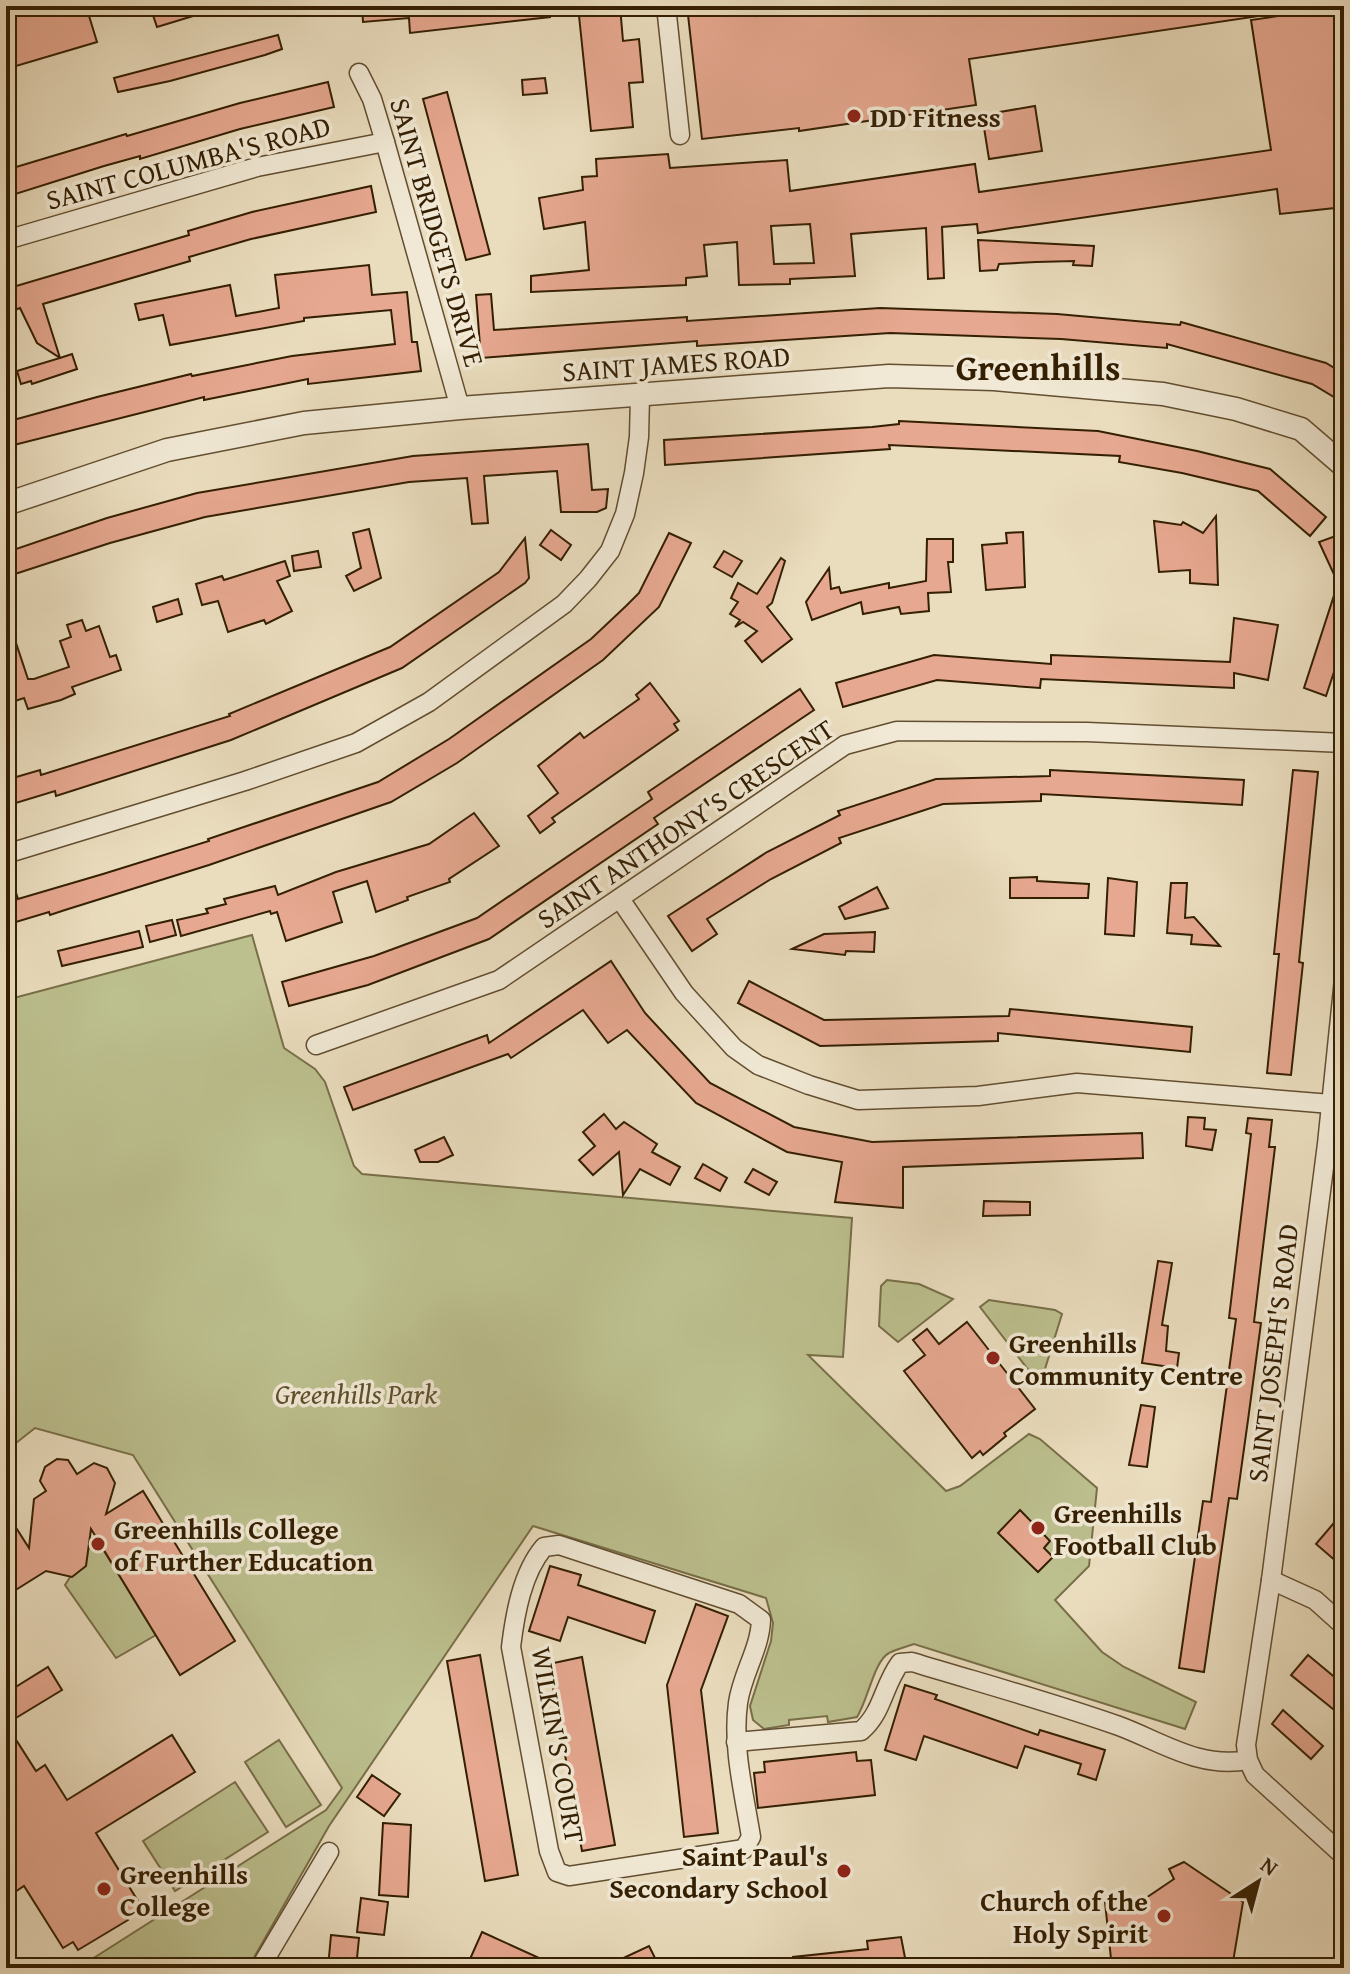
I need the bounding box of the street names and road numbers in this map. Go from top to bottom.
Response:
street label: SAINT BRIDGETS DRIVE [380,93,496,371]
street label: SAINT COLUMBA'S ROAD [41,104,335,220]
street label: SAINT JAMES ROAD [561,335,791,391]
street label: SAINT ANTHONY'S CRESCENT [528,708,842,938]
street label: SAINT JOSEPH'S ROAD [1236,1221,1308,1485]
street label: WILKIN'S COURT [522,1644,596,1847]

